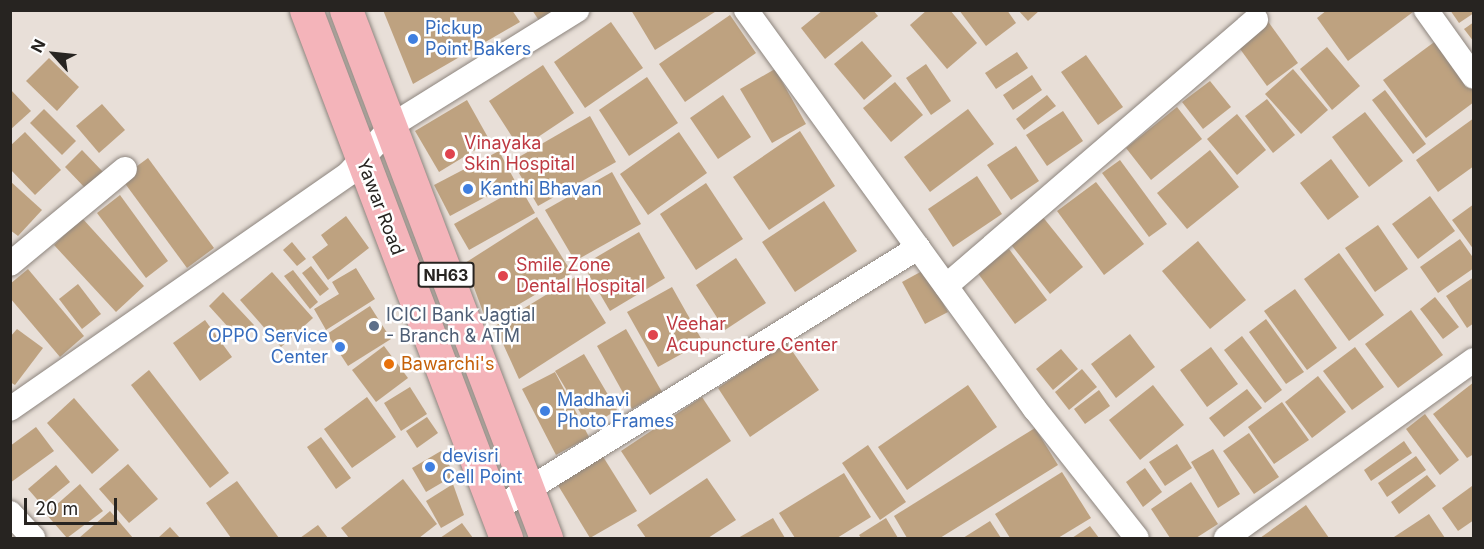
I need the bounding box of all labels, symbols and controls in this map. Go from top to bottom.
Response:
place label: Pickup Point Bakers [425,18,531,60]
north arrow [24,24,84,84]
marker: Pickup Point Bakers [406,32,420,46]
text: N [26,36,50,56]
place label: Vinayaka Skin Hospital [464,133,575,176]
marker: Vinayaka Skin Hospital [441,145,459,163]
street label: Yawar Road [352,156,408,258]
place label: Kanthi Bhavan [480,178,602,200]
marker: Kanthi Bhavan [461,182,475,196]
place label: Smile Zone Dental Hospital [516,255,645,298]
road number: NH63 [418,262,474,288]
marker: Smile Zone Dental Hospital [494,267,512,285]
place label: ICICI Bank Jagtial - Branch & ATM [386,305,535,348]
place label: Veehar Acupuncture Center [666,314,838,356]
marker: ICICI Bank Jagtial - Branch & ATM [367,319,381,333]
place label: OPPO Service Center [208,326,328,368]
marker: Veehar Acupuncture Center [644,326,662,344]
marker: OPPO Service Center [333,340,347,354]
place label: Bawarchi's [401,353,494,375]
marker: Bawarchi's [382,357,396,371]
place label: Madhavi Photo Frames [557,390,674,432]
marker: Madhavi Photo Frames [538,404,552,418]
place label: devisri Cell Point [442,446,522,488]
marker: devisri Cell Point [423,460,437,474]
scale bar [27,486,120,524]
text: 20 m [35,498,78,519]

